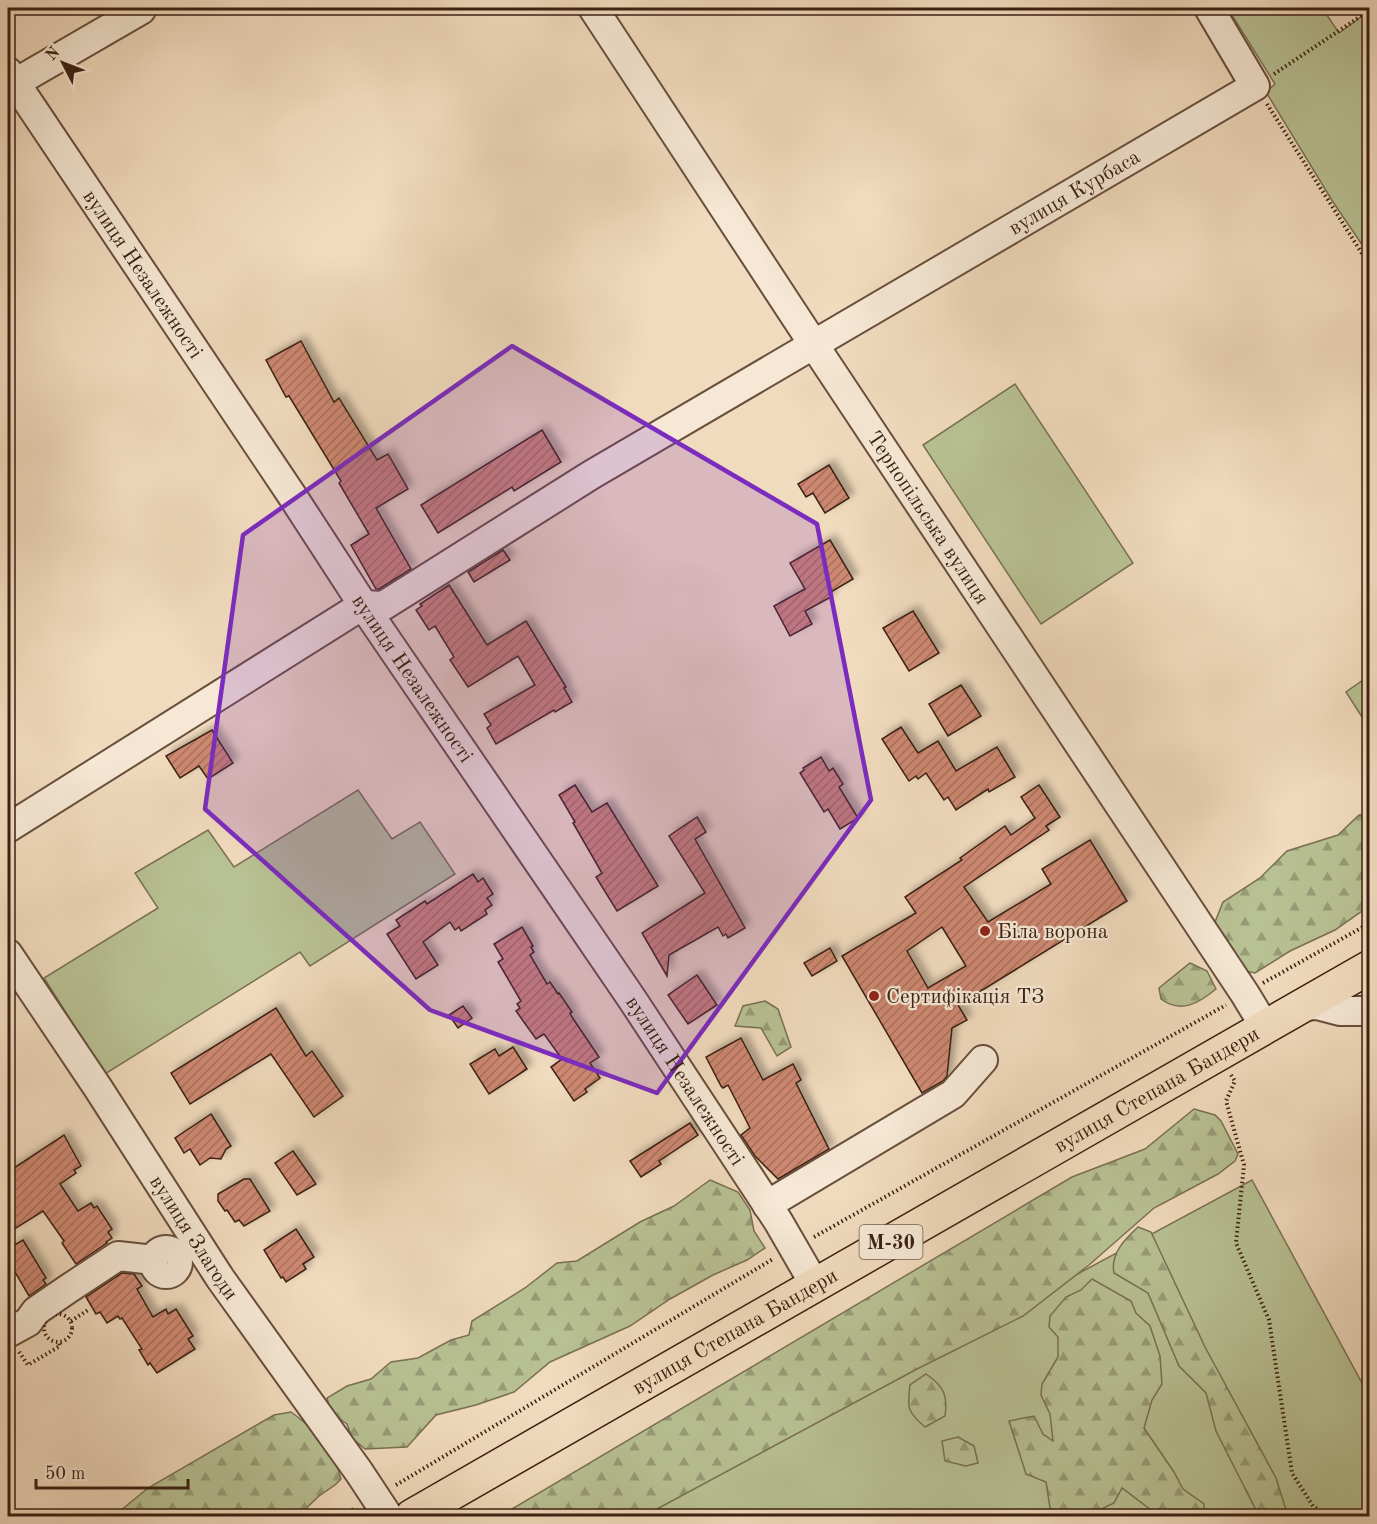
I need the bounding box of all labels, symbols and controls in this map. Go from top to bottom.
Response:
north arrow [33,33,93,93]
text: N [43,44,64,64]
street label: вулиця Курбаса [1006,147,1144,240]
street label: вулиця Незалежності [78,187,206,363]
street label: Тернопільська вулиця [862,428,992,609]
street label: вулиця Незалежності [347,591,476,767]
place label: Біла ворона [997,922,1108,943]
marker: Біла ворона [978,924,992,938]
place label: Сертифікація ТЗ [886,987,1044,1008]
marker: Сертифікація ТЗ [867,989,881,1003]
street label: вулиця Незалежності [621,993,748,1170]
street label: вулиця Степана Бандери [1051,1024,1263,1158]
street label: вулиця Злагоди [145,1172,241,1304]
road number: М-30 [860,1225,922,1259]
street label: вулиця Степана Бандери [629,1265,842,1399]
scale bar [36,1452,188,1490]
text: 50 m [45,1465,85,1483]

